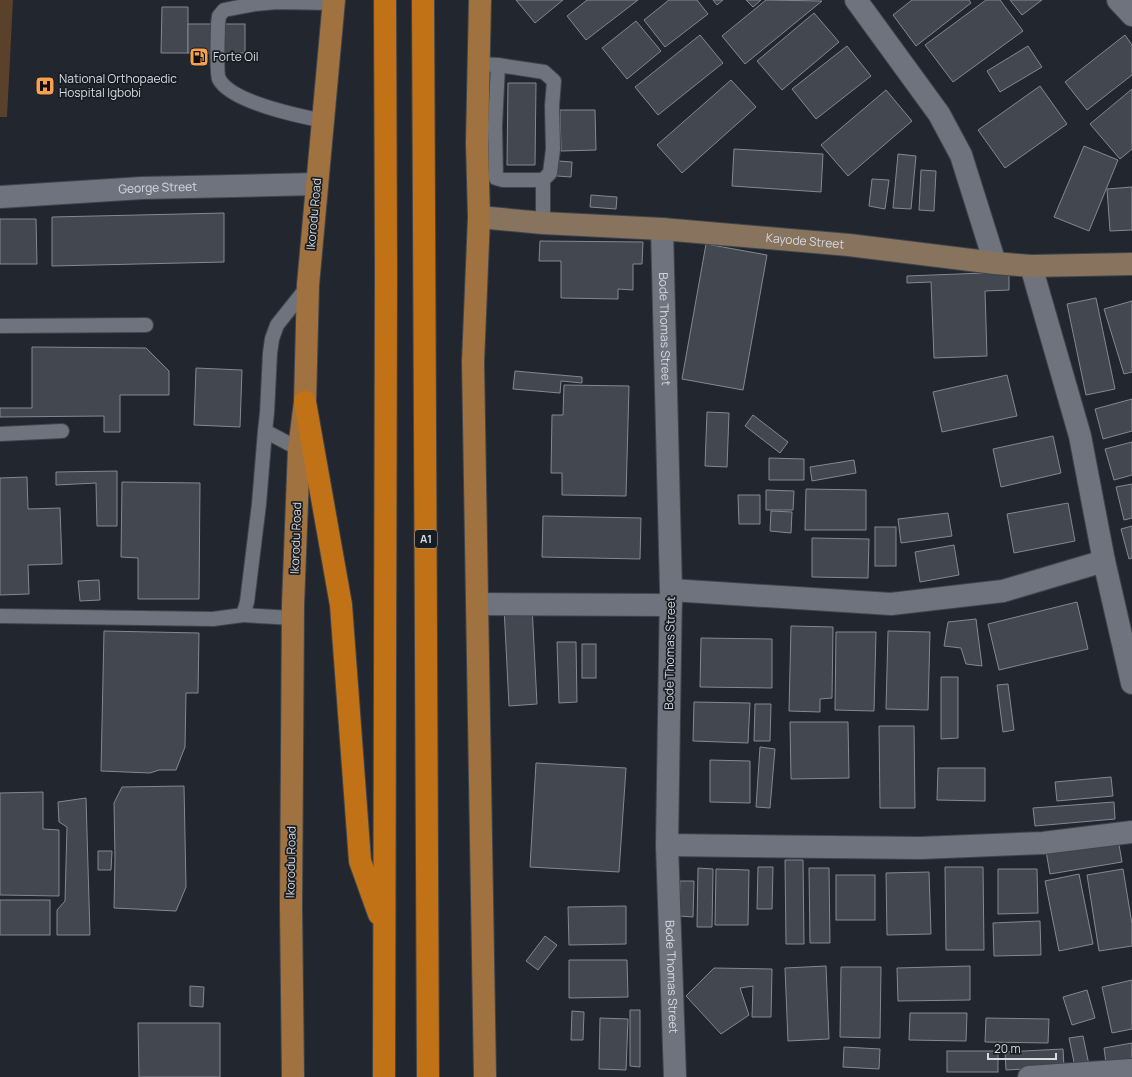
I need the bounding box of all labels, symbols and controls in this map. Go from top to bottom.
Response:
fuel station icon: Forte Oil [188,46,210,68]
place label: Forte Oil [213,48,259,65]
place label: National Orthopaedic Hospital Igbobi [59,70,177,101]
hospital icon: National Orthopaedic Hospital Igbobi [34,75,56,97]
street label: Ikorodu Road [302,177,325,251]
street label: George Street [118,178,197,197]
street label: Kayode Street [765,229,845,253]
street label: Bode Thomas Street [655,272,675,386]
street label: Ikorodu Road [286,502,305,574]
road number: A1 [415,530,437,548]
street label: Bode Thomas Street [660,596,679,710]
street label: Ikorodu Road [281,826,300,898]
street label: Bode Thomas Street [662,920,682,1034]
scale bar [988,1035,1056,1061]
text: 20 m [994,1040,1021,1057]

